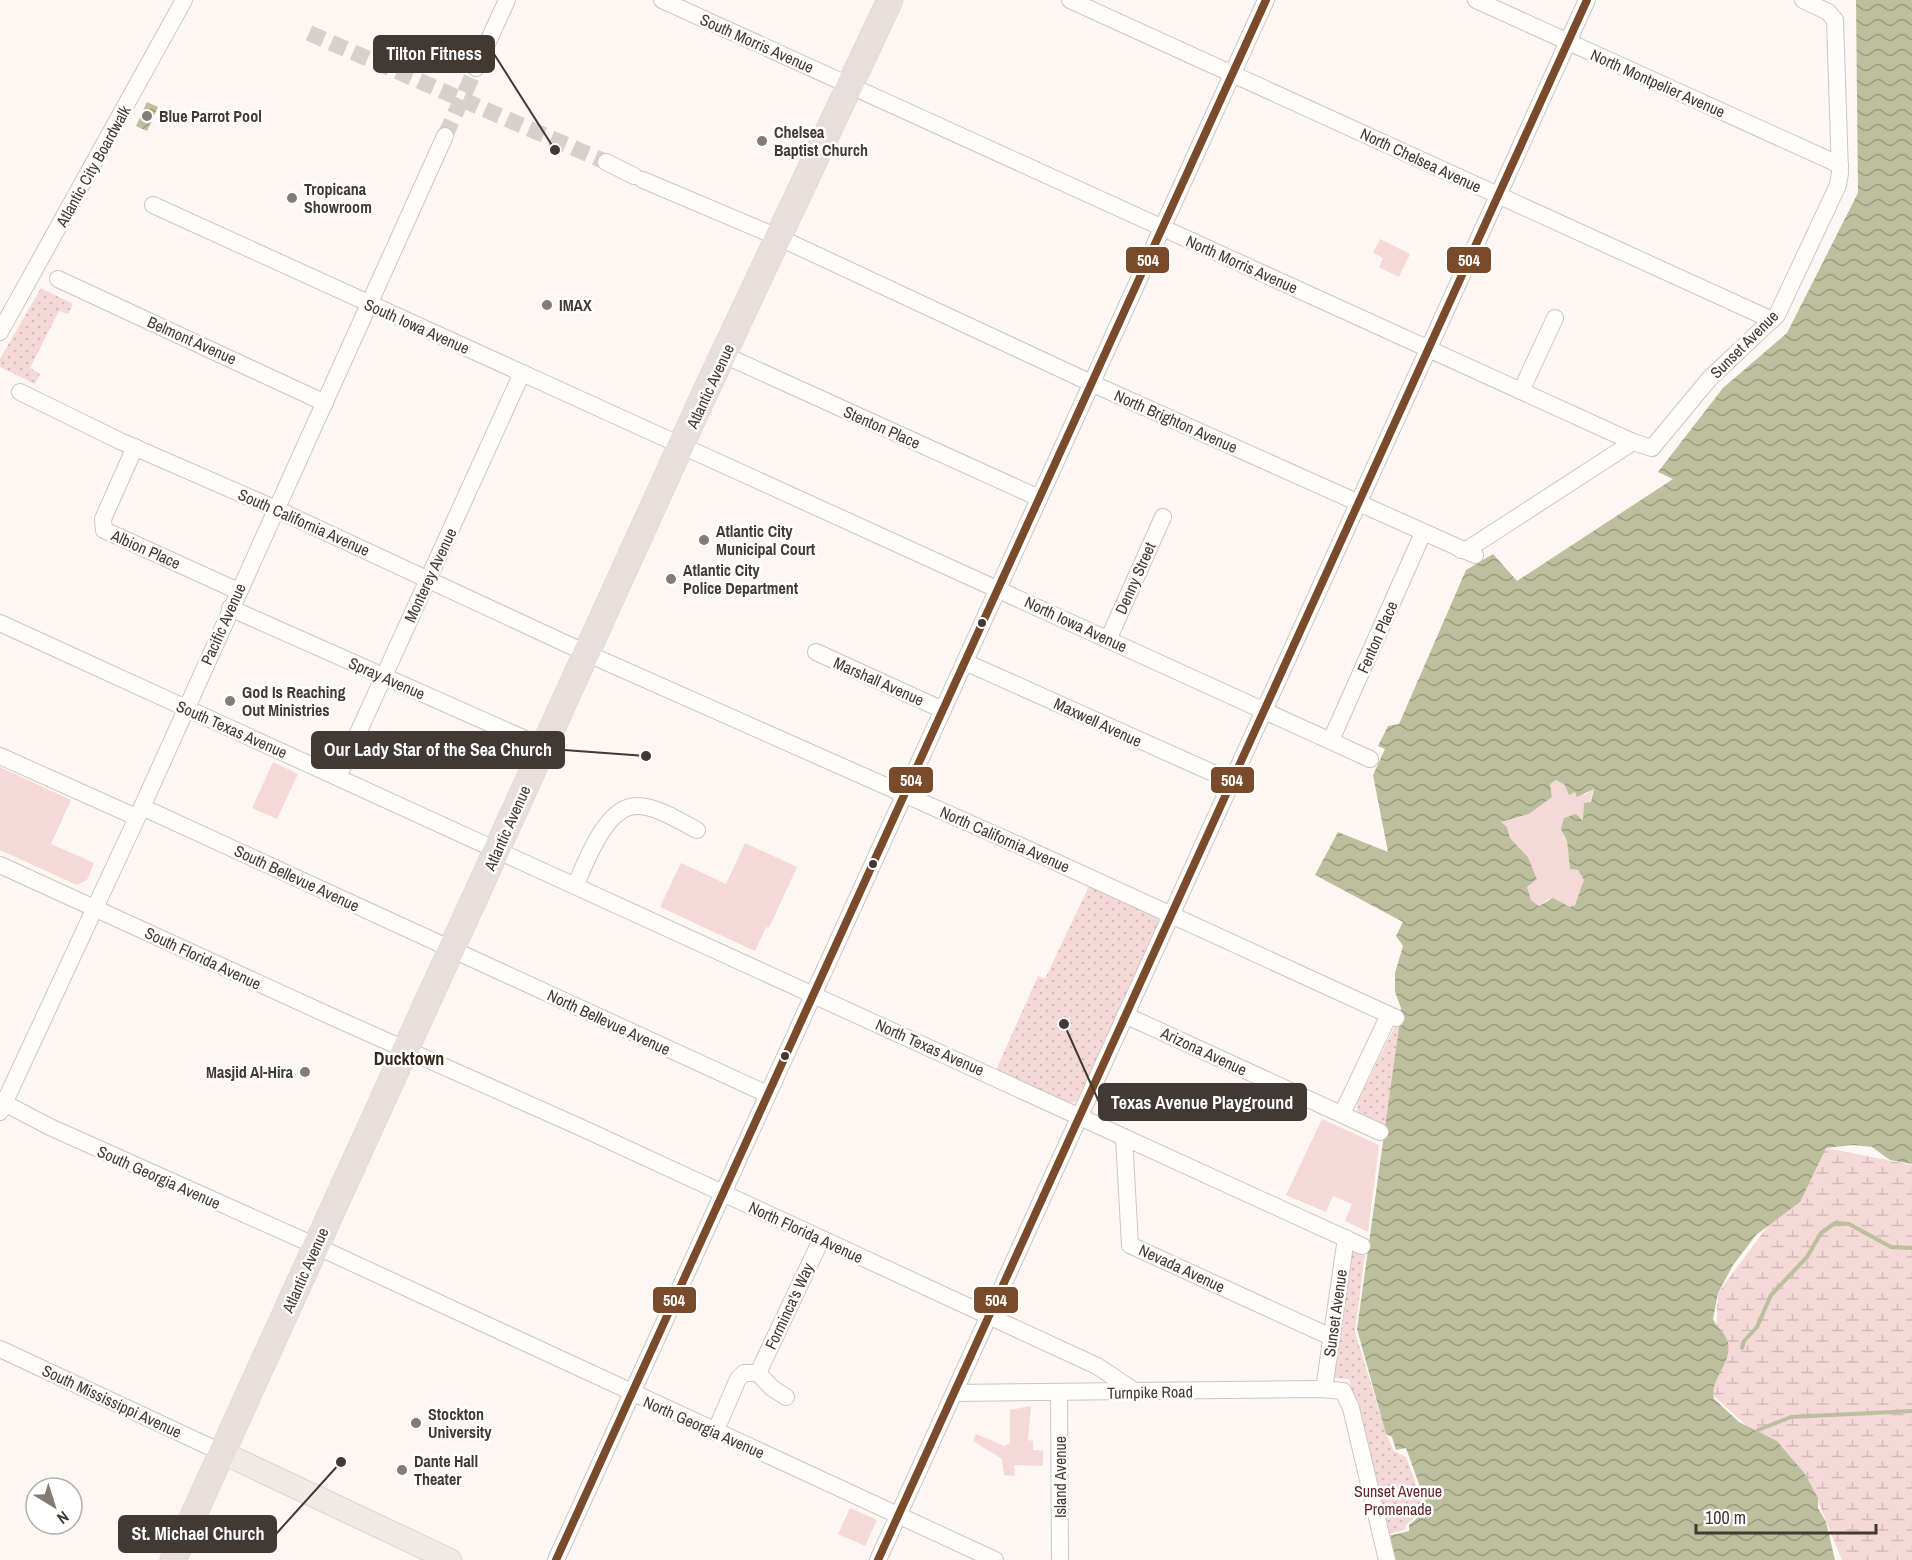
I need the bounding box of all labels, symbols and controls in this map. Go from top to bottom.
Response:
street label: South Morris Avenue [697,8,817,78]
callout: Tilton Fitness [374,36,494,72]
text: Tilton Fitness [386,41,482,66]
street label: North Montpelier Avenue [1587,43,1729,123]
street label: Atlantic City Boardwalk [50,101,136,232]
place label: Blue Parrot Pool [159,105,262,127]
marker: Blue Parrot Pool [140,109,154,123]
place label: Chelsea Baptist Church [774,121,868,161]
street label: North Chelsea Avenue [1357,122,1485,198]
marker: Chelsea Baptist Church [755,134,769,148]
place label: Tropicana Showroom [304,178,372,218]
marker: Tropicana Showroom [285,191,299,205]
street label: North Morris Avenue [1183,230,1301,298]
line badge: 504 [1125,246,1170,274]
line badge: 504 [1446,246,1492,274]
text: 504 [1137,249,1160,271]
text: 504 [1458,249,1481,271]
street label: South Iowa Avenue [361,293,473,359]
place label: IMAX [559,294,592,316]
marker: IMAX [540,298,554,312]
street label: Sunset Avenue [1705,305,1783,383]
street label: Belmont Avenue [144,311,240,369]
street label: Atlantic Avenue [680,340,739,433]
street label: North Brighton Avenue [1111,384,1241,458]
street label: Stenton Place [840,400,924,454]
street label: South California Avenue [235,483,373,561]
place label: Atlantic City Municipal Court [716,520,816,560]
street label: Albion Place [107,524,184,574]
street label: Monterey Avenue [399,524,461,626]
marker: Atlantic City Municipal Court [697,533,711,547]
street label: Denny Street [1109,538,1161,617]
place label: Atlantic City Police Department [683,559,799,599]
marker: Atlantic City Police Department [664,572,678,586]
street label: Pacific Avenue [195,580,251,668]
street label: North Iowa Avenue [1021,591,1131,657]
street label: Fenton Place [1351,597,1403,677]
unlabelled marker [976,617,988,629]
street label: Spray Avenue [345,651,429,705]
street label: Marshall Avenue [830,651,928,711]
place label: God Is Reaching Out Ministries [242,681,346,721]
street label: Maxwell Avenue [1050,692,1146,752]
marker: God Is Reaching Out Ministries [223,694,237,708]
street label: South Texas Avenue [173,695,291,763]
callout: Our Lady Star of the Sea Church [312,732,564,768]
text: Our Lady Star of the Sea Church [324,737,552,762]
line badge: 504 [888,766,934,794]
line badge: 504 [1210,766,1255,794]
text: 504 [900,769,923,791]
text: 504 [1221,769,1244,791]
street label: Atlantic Avenue [478,782,536,875]
street label: North California Avenue [937,801,1073,877]
street label: South Bellevue Avenue [231,839,363,917]
unlabelled marker [867,858,879,870]
street label: South Florida Avenue [141,921,265,995]
street label: North Bellevue Avenue [544,984,674,1060]
street label: North Texas Avenue [872,1013,988,1081]
street label: Arizona Avenue [1157,1021,1251,1080]
district label: Ducktown [374,1046,444,1071]
unlabelled marker [779,1050,791,1062]
place label: Masjid Al-Hira [206,1061,294,1083]
marker: Masjid Al-Hira [298,1065,312,1079]
callout: Texas Avenue Playground [1099,1084,1306,1120]
text: Texas Avenue Playground [1111,1090,1293,1115]
street label: South Georgia Avenue [94,1140,224,1214]
street label: North Florida Avenue [745,1196,867,1268]
street label: Atlantic Avenue [276,1224,334,1317]
street label: Nevada Avenue [1135,1239,1229,1297]
street label: Forminca's Way [759,1259,819,1353]
street label: Sunset Avenue [1318,1268,1352,1358]
line badge: 504 [652,1286,697,1314]
line badge: 504 [973,1286,1019,1314]
text: 504 [663,1289,686,1311]
text: 504 [985,1289,1008,1311]
street label: South Mississippi Avenue [39,1359,185,1443]
street label: Turnpike Road [1107,1380,1193,1404]
street label: North Georgia Avenue [640,1390,768,1464]
place label: Stockton University [428,1403,492,1443]
marker: Stockton University [409,1416,423,1430]
street label: Island Avenue [1049,1436,1071,1518]
place label: Dante Hall Theater [414,1450,478,1490]
marker: Dante Hall Theater [395,1463,409,1477]
north arrow [24,1476,84,1536]
park label: Sunset Avenue Promenade [1354,1480,1442,1520]
scale bar [1696,1497,1876,1535]
text: 100 m [1705,1505,1746,1530]
text: N [53,1506,74,1529]
callout: St. Michael Church [119,1516,276,1552]
text: St. Michael Church [132,1521,264,1546]

